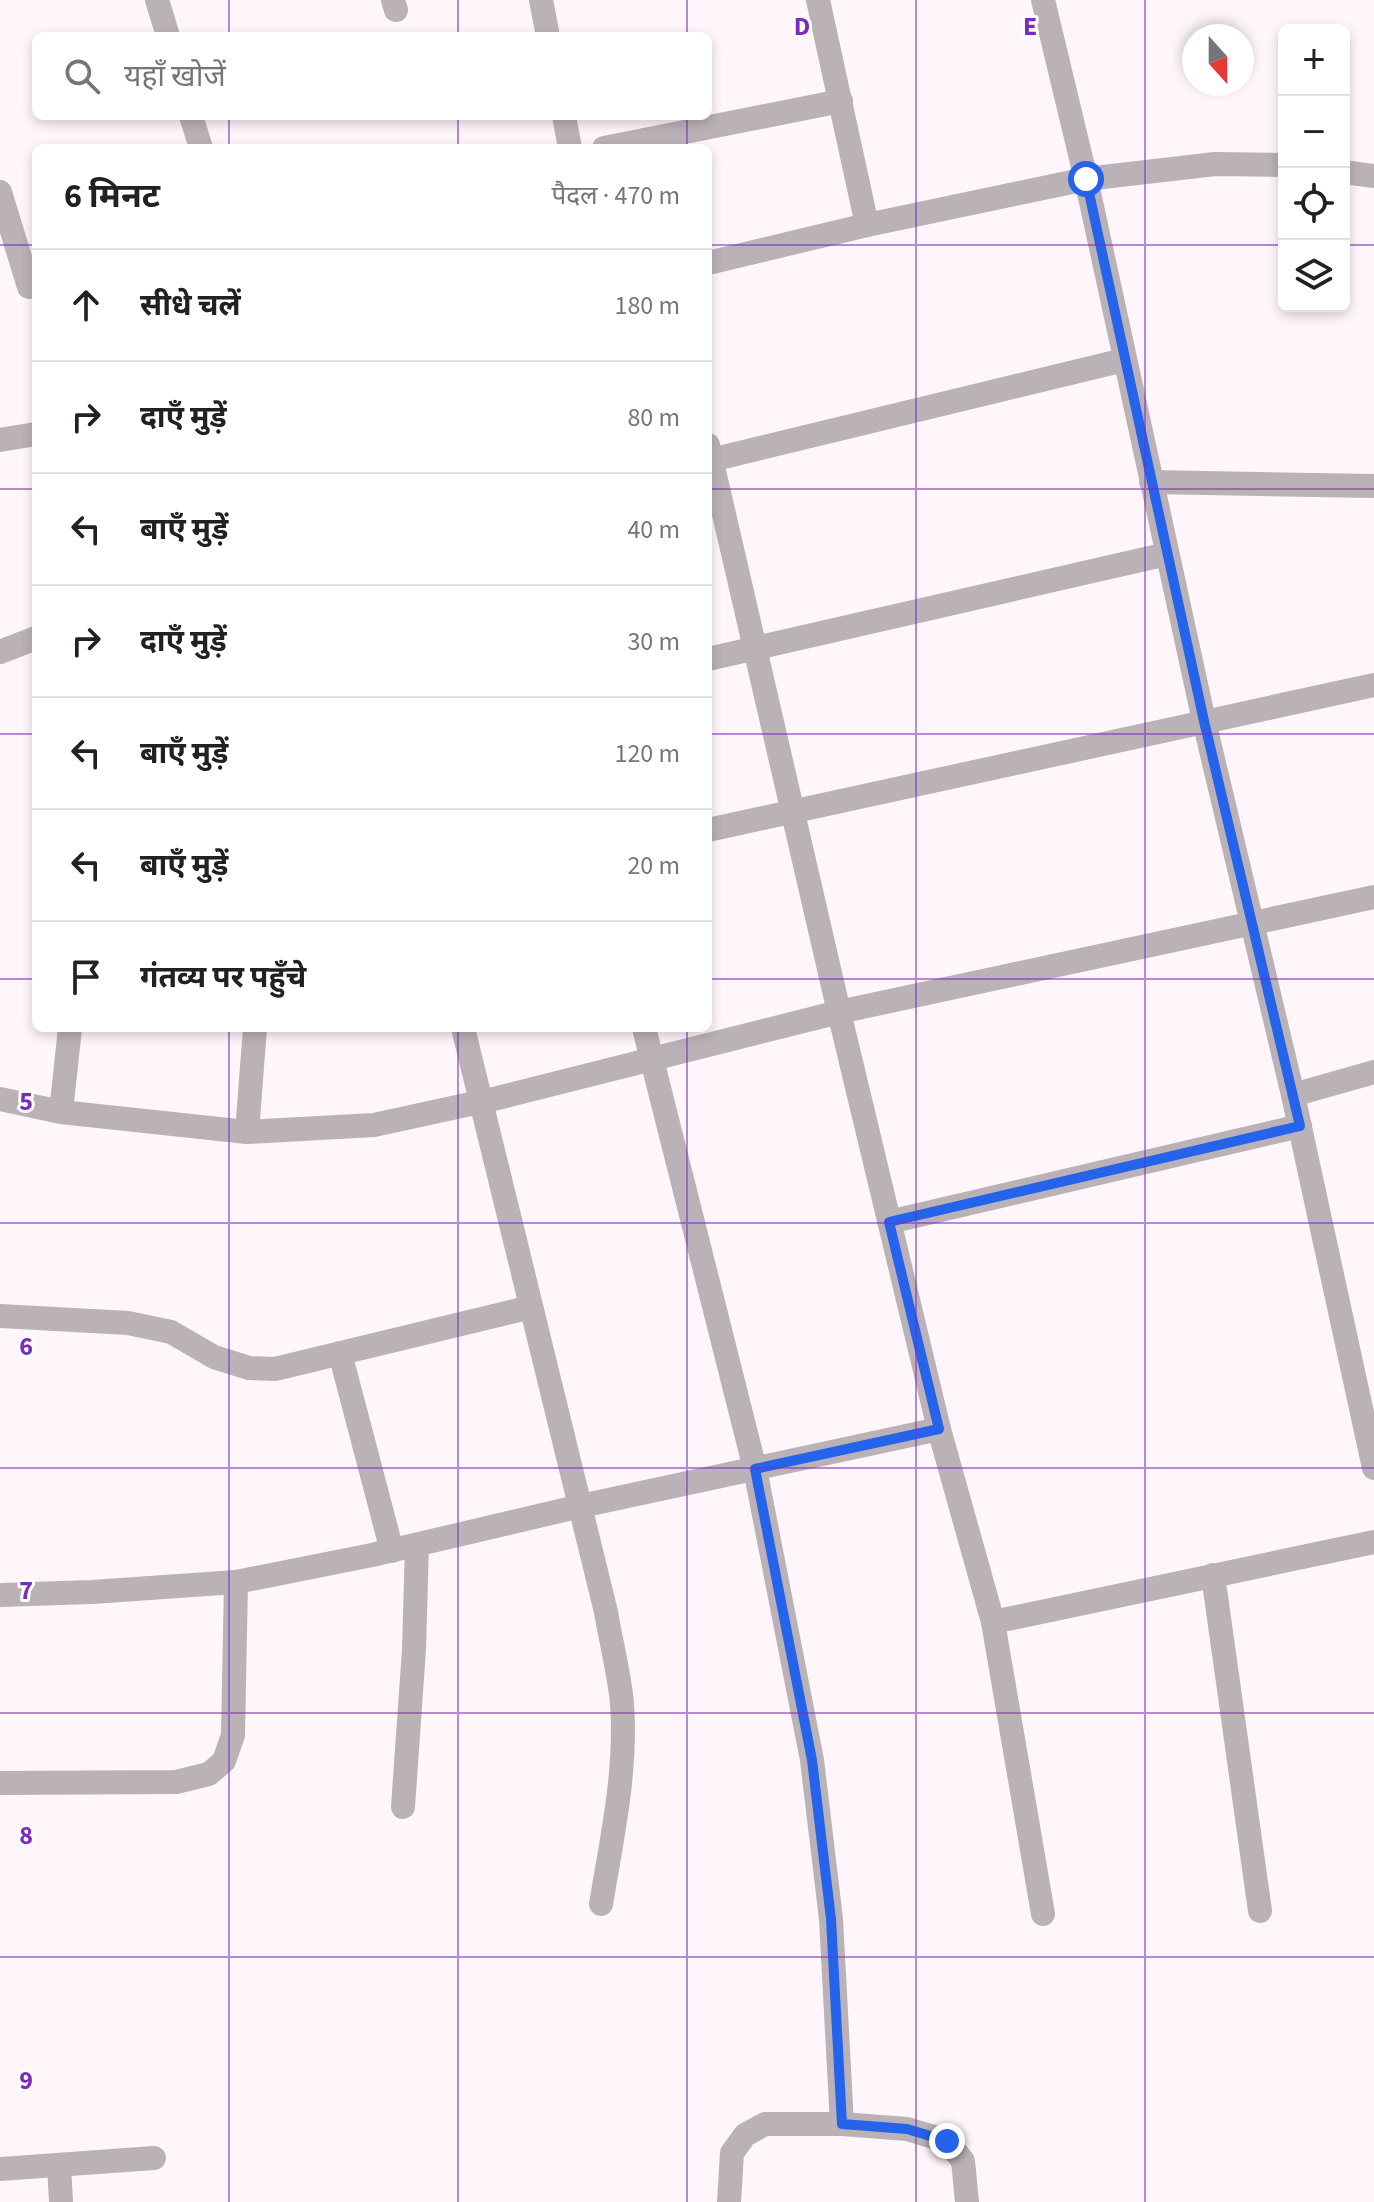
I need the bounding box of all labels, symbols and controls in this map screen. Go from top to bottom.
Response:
text: D [794,8,810,45]
text: E [1023,8,1037,45]
north arrow [1182,24,1254,96]
map controls [1278,24,1350,312]
button: + [1278,24,1350,96]
search box [32,32,712,120]
icon: search [60,54,104,98]
text: यहाँ खोजें [124,55,226,98]
button: − [1278,96,1350,168]
route start [1068,161,1104,197]
button: locate [1278,168,1350,240]
text: 6 मिनट [64,172,160,221]
text: पैदल · 470 m [551,177,680,214]
button: layers [1278,240,1350,312]
icon: ahead [64,283,108,327]
text: सीधे चलें [140,284,241,327]
text: 180 m [614,287,680,324]
icon: right [64,395,108,439]
text: दाएँ मुड़ें [140,396,227,439]
text: 80 m [627,399,680,436]
icon: left [64,507,108,551]
text: बाएँ मुड़ें [140,508,228,551]
text: 40 m [627,511,680,548]
icon: right [64,619,108,663]
text: दाएँ मुड़ें [140,620,227,663]
text: 30 m [627,623,680,660]
icon: left [64,731,108,775]
text: बाएँ मुड़ें [140,732,228,775]
text: 120 m [614,735,680,772]
icon: left [64,843,108,887]
text: बाएँ मुड़ें [140,844,228,887]
text: 20 m [627,847,680,884]
icon: arrive [64,955,108,999]
text: गंतव्य पर पहुँचे [140,956,306,999]
text: 5 [19,1083,33,1120]
text: 6 [19,1328,33,1365]
text: 7 [19,1572,33,1609]
text: 8 [19,1817,33,1854]
text: 9 [19,2062,33,2099]
route end [929,2123,965,2159]

